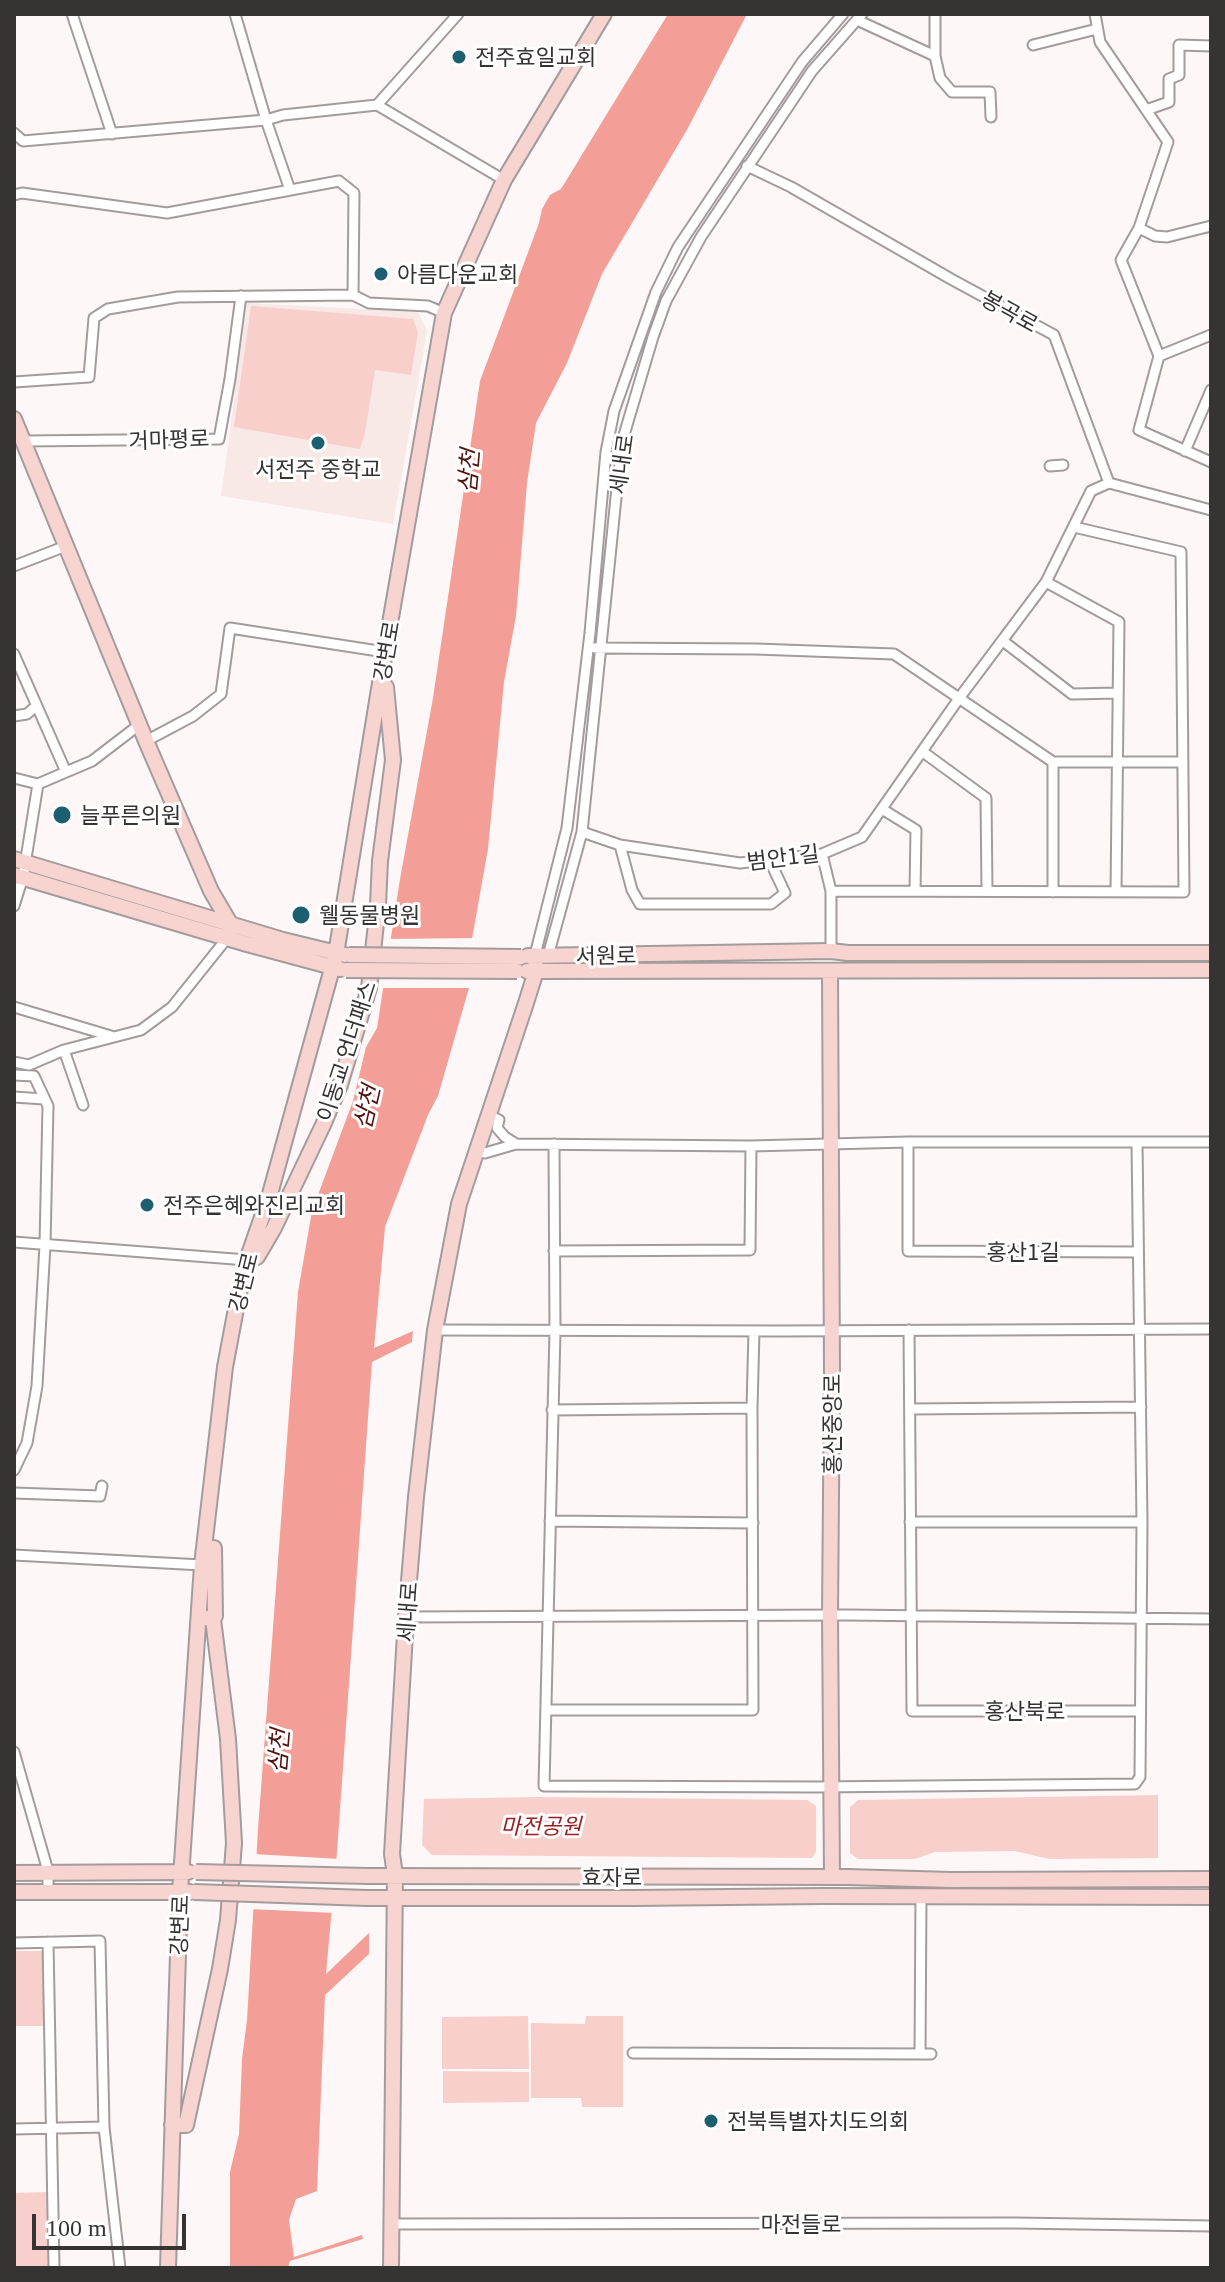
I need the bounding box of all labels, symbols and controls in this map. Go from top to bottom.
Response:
place label: 전주효일교회 [475,44,596,70]
marker: 전주효일교회 [450,48,468,66]
place label: 아름다운교회 [397,261,518,287]
marker: 아름다운교회 [372,265,390,283]
street label: 봉곡로 [977,285,1043,337]
street label: 거마평로 [128,424,210,454]
street label: 세내로 [604,432,638,496]
marker: 서전주 중학교 [309,434,327,452]
water label: 삼천 [452,448,484,494]
place label: 서전주 중학교 [255,456,381,482]
street label: 강변로 [368,619,404,683]
place label: 늘푸른의원 [80,802,181,828]
marker: 늘푸른의원 [51,804,73,826]
street label: 범안1길 [745,839,821,875]
place label: 웰동물병원 [319,902,420,928]
marker: 웰동물병원 [290,904,312,926]
street label: 서원로 [575,941,637,969]
street label: 이동교 언더패스 [311,977,381,1125]
water label: 삼천 [347,1082,385,1132]
place label: 전주은혜와진리교회 [163,1192,345,1218]
marker: 전주은혜와진리교회 [138,1196,156,1214]
street label: 홍산1길 [987,1239,1059,1265]
street label: 강변로 [223,1249,263,1315]
street label: 홍산중앙로 [819,1373,845,1475]
street label: 세내로 [392,1581,422,1643]
street label: 홍산북로 [985,1698,1065,1724]
water label: 삼천 [262,1728,294,1774]
park label: 마전공원 [501,1813,581,1839]
street label: 효자로 [582,1864,642,1890]
street label: 강변로 [165,1894,193,1956]
place label: 전북특별자치도의회 [727,2108,909,2134]
marker: 전북특별자치도의회 [702,2112,720,2130]
scale bar [36,2198,190,2248]
street label: 마전들로 [761,2211,841,2237]
text: 100 m [46,2215,107,2241]

